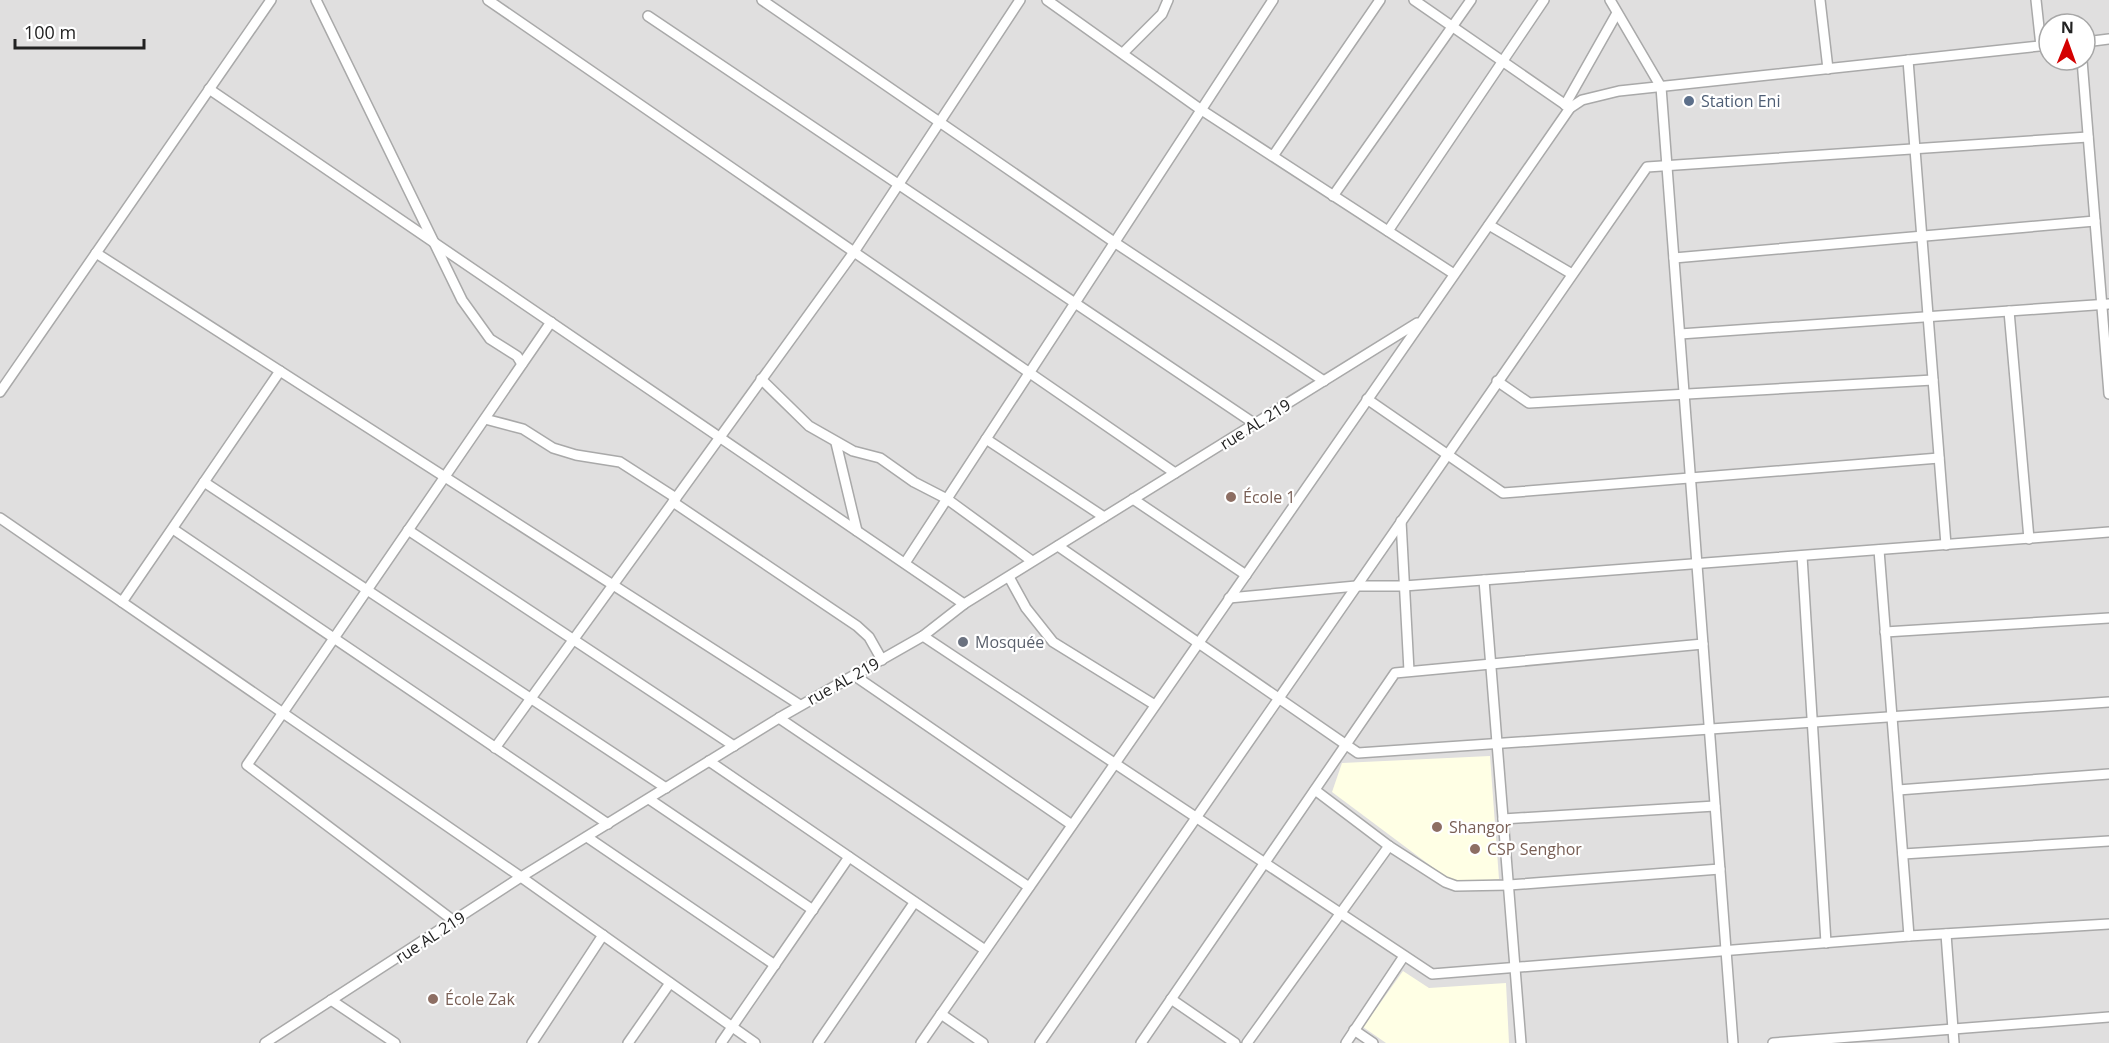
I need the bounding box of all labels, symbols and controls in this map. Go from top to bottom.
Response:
scale bar [15,12,144,50]
north arrow [2037,12,2097,72]
text: N [2061,16,2074,38]
text: 100 m [24,20,76,44]
place label: Station Eni [1701,90,1780,112]
marker: Station Eni [1682,94,1696,108]
street label: rue AL 219 [1215,394,1295,454]
place label: École 1 [1243,486,1296,508]
marker: École 1 [1224,490,1238,504]
place label: Mosquée [975,631,1044,653]
marker: Mosquée [956,635,970,649]
street label: rue AL 219 [803,652,883,710]
place label: Shangor [1449,816,1512,838]
marker: Shangor [1430,820,1444,834]
place label: CSP Senghor [1487,838,1582,860]
marker: CSP Senghor [1468,842,1482,856]
street label: rue AL 219 [391,906,469,968]
place label: École Zak [445,988,515,1010]
marker: École Zak [426,992,440,1006]

